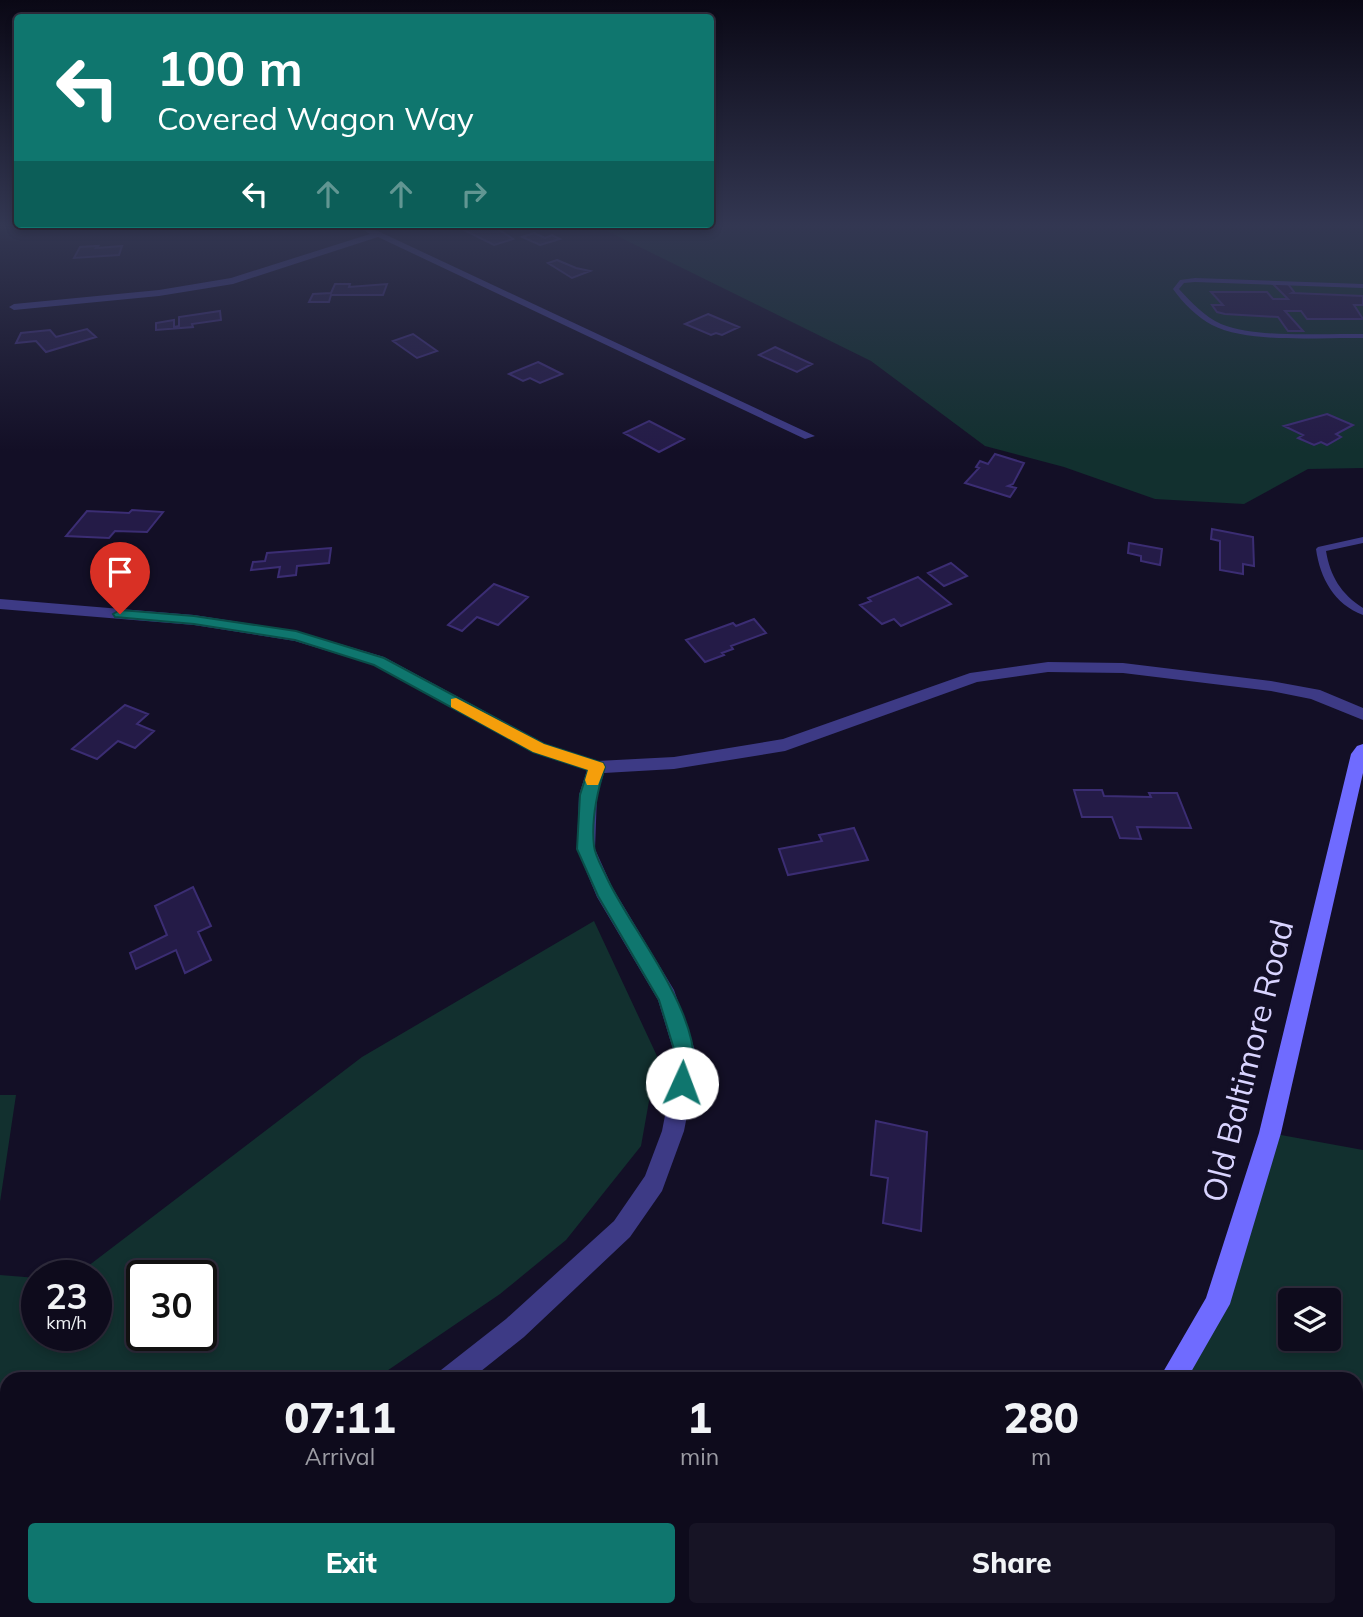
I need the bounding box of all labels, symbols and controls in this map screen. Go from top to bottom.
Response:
text: 100 m [157,37,303,98]
icon: left [42,42,133,133]
text: Covered Wagon Way [157,98,474,138]
icon: left [236,175,274,213]
icon: ahead [309,175,347,213]
icon: ahead [382,175,420,213]
icon: right [455,175,493,213]
pin [90,542,150,614]
icon: arrive [101,553,139,591]
street label: Old Baltimore Road [1193,916,1301,1206]
position arrow [645,1046,719,1120]
speed limit sign: 30 [126,1260,217,1351]
text: 23 [45,1274,88,1318]
map controls [1278,1288,1341,1351]
button: layers [1278,1288,1341,1351]
text: km/h [46,1311,87,1334]
text: 07:11 [284,1391,396,1444]
text: 1 [687,1391,712,1444]
text: 280 [1003,1391,1079,1444]
text: Arrival [305,1442,375,1471]
text: min [680,1442,719,1471]
text: m [1031,1442,1051,1471]
button: Exit [28,1523,675,1603]
button: Share [689,1523,1335,1603]

